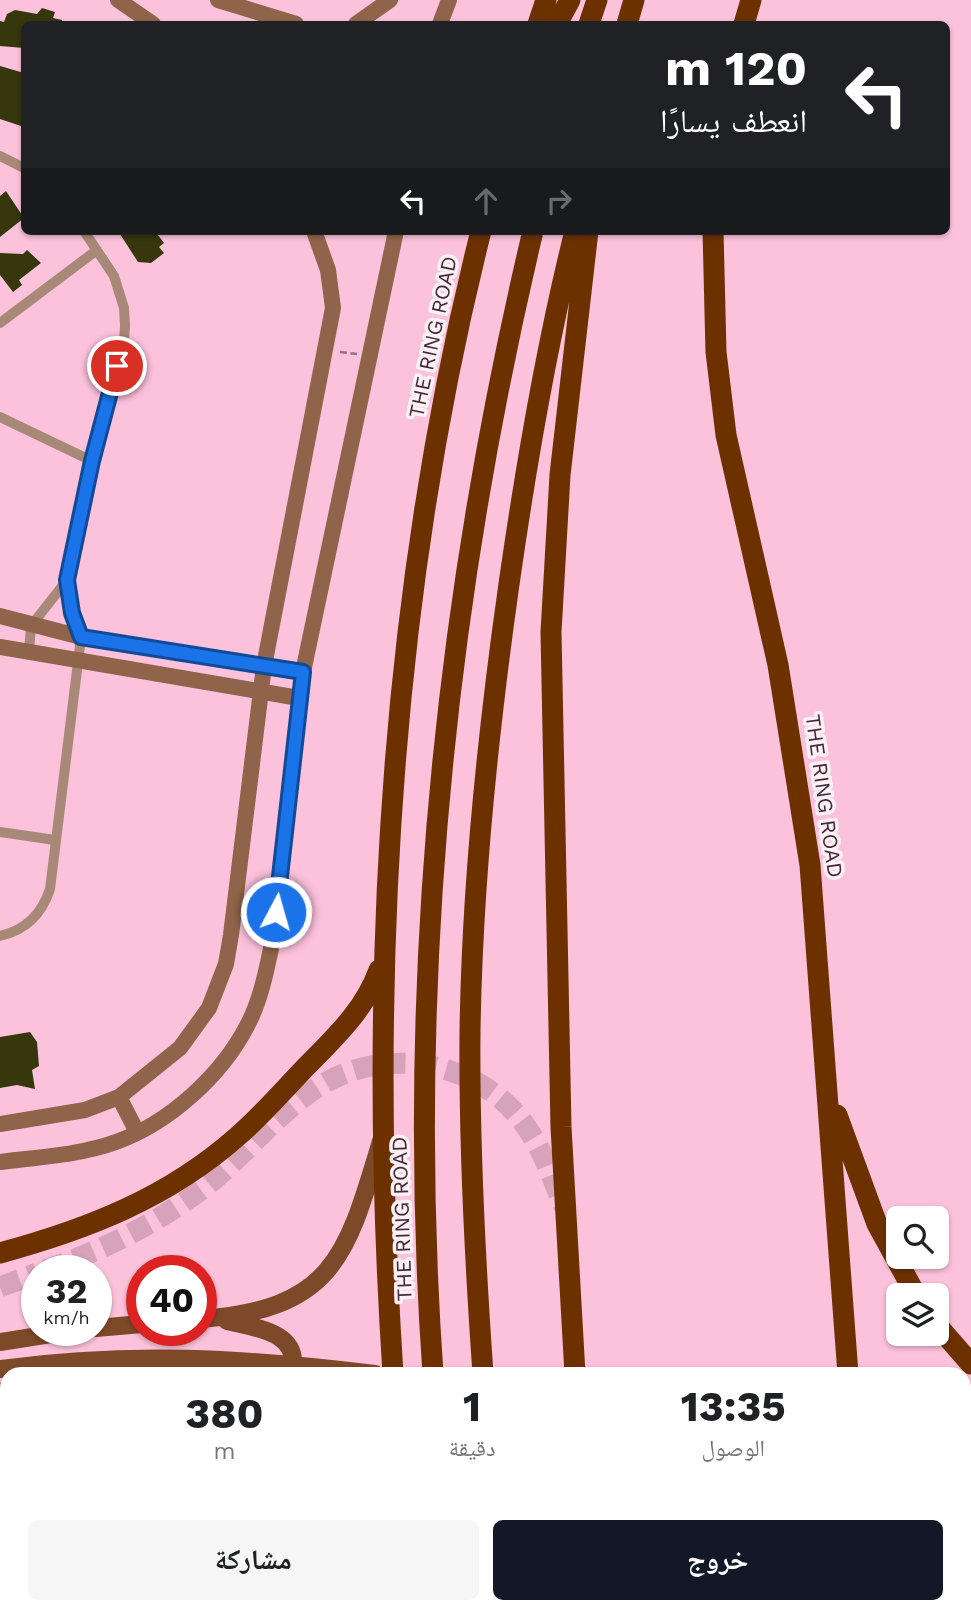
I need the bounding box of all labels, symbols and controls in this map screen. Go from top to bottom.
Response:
text: 120 m [665,39,807,97]
icon: left [831,49,922,140]
text: انعطف يسارًا [660,102,807,140]
icon: left [394,182,432,220]
icon: ahead [467,182,505,220]
icon: right [540,182,578,220]
street label: THE RING ROAD [403,254,462,420]
pin [87,336,147,396]
icon: arrive [98,347,136,385]
street label: THE RING ROAD [801,713,848,879]
position arrow [239,875,313,949]
street label: THE RING ROAD [386,1136,417,1302]
map controls [886,1206,949,1346]
button: search [886,1206,949,1269]
speed limit sign: 40 [126,1255,217,1346]
text: 32 [46,1270,87,1312]
button: layers [886,1283,949,1346]
text: km/h [43,1307,90,1328]
text: 1 [463,1382,481,1431]
text: 13:35 [681,1382,786,1431]
text: 380 [185,1389,264,1438]
text: دقيقة [449,1435,496,1462]
text: الوصول [701,1435,765,1462]
text: m [213,1438,235,1465]
button: مشاركة [28,1520,479,1600]
button: خروج [493,1520,943,1600]

